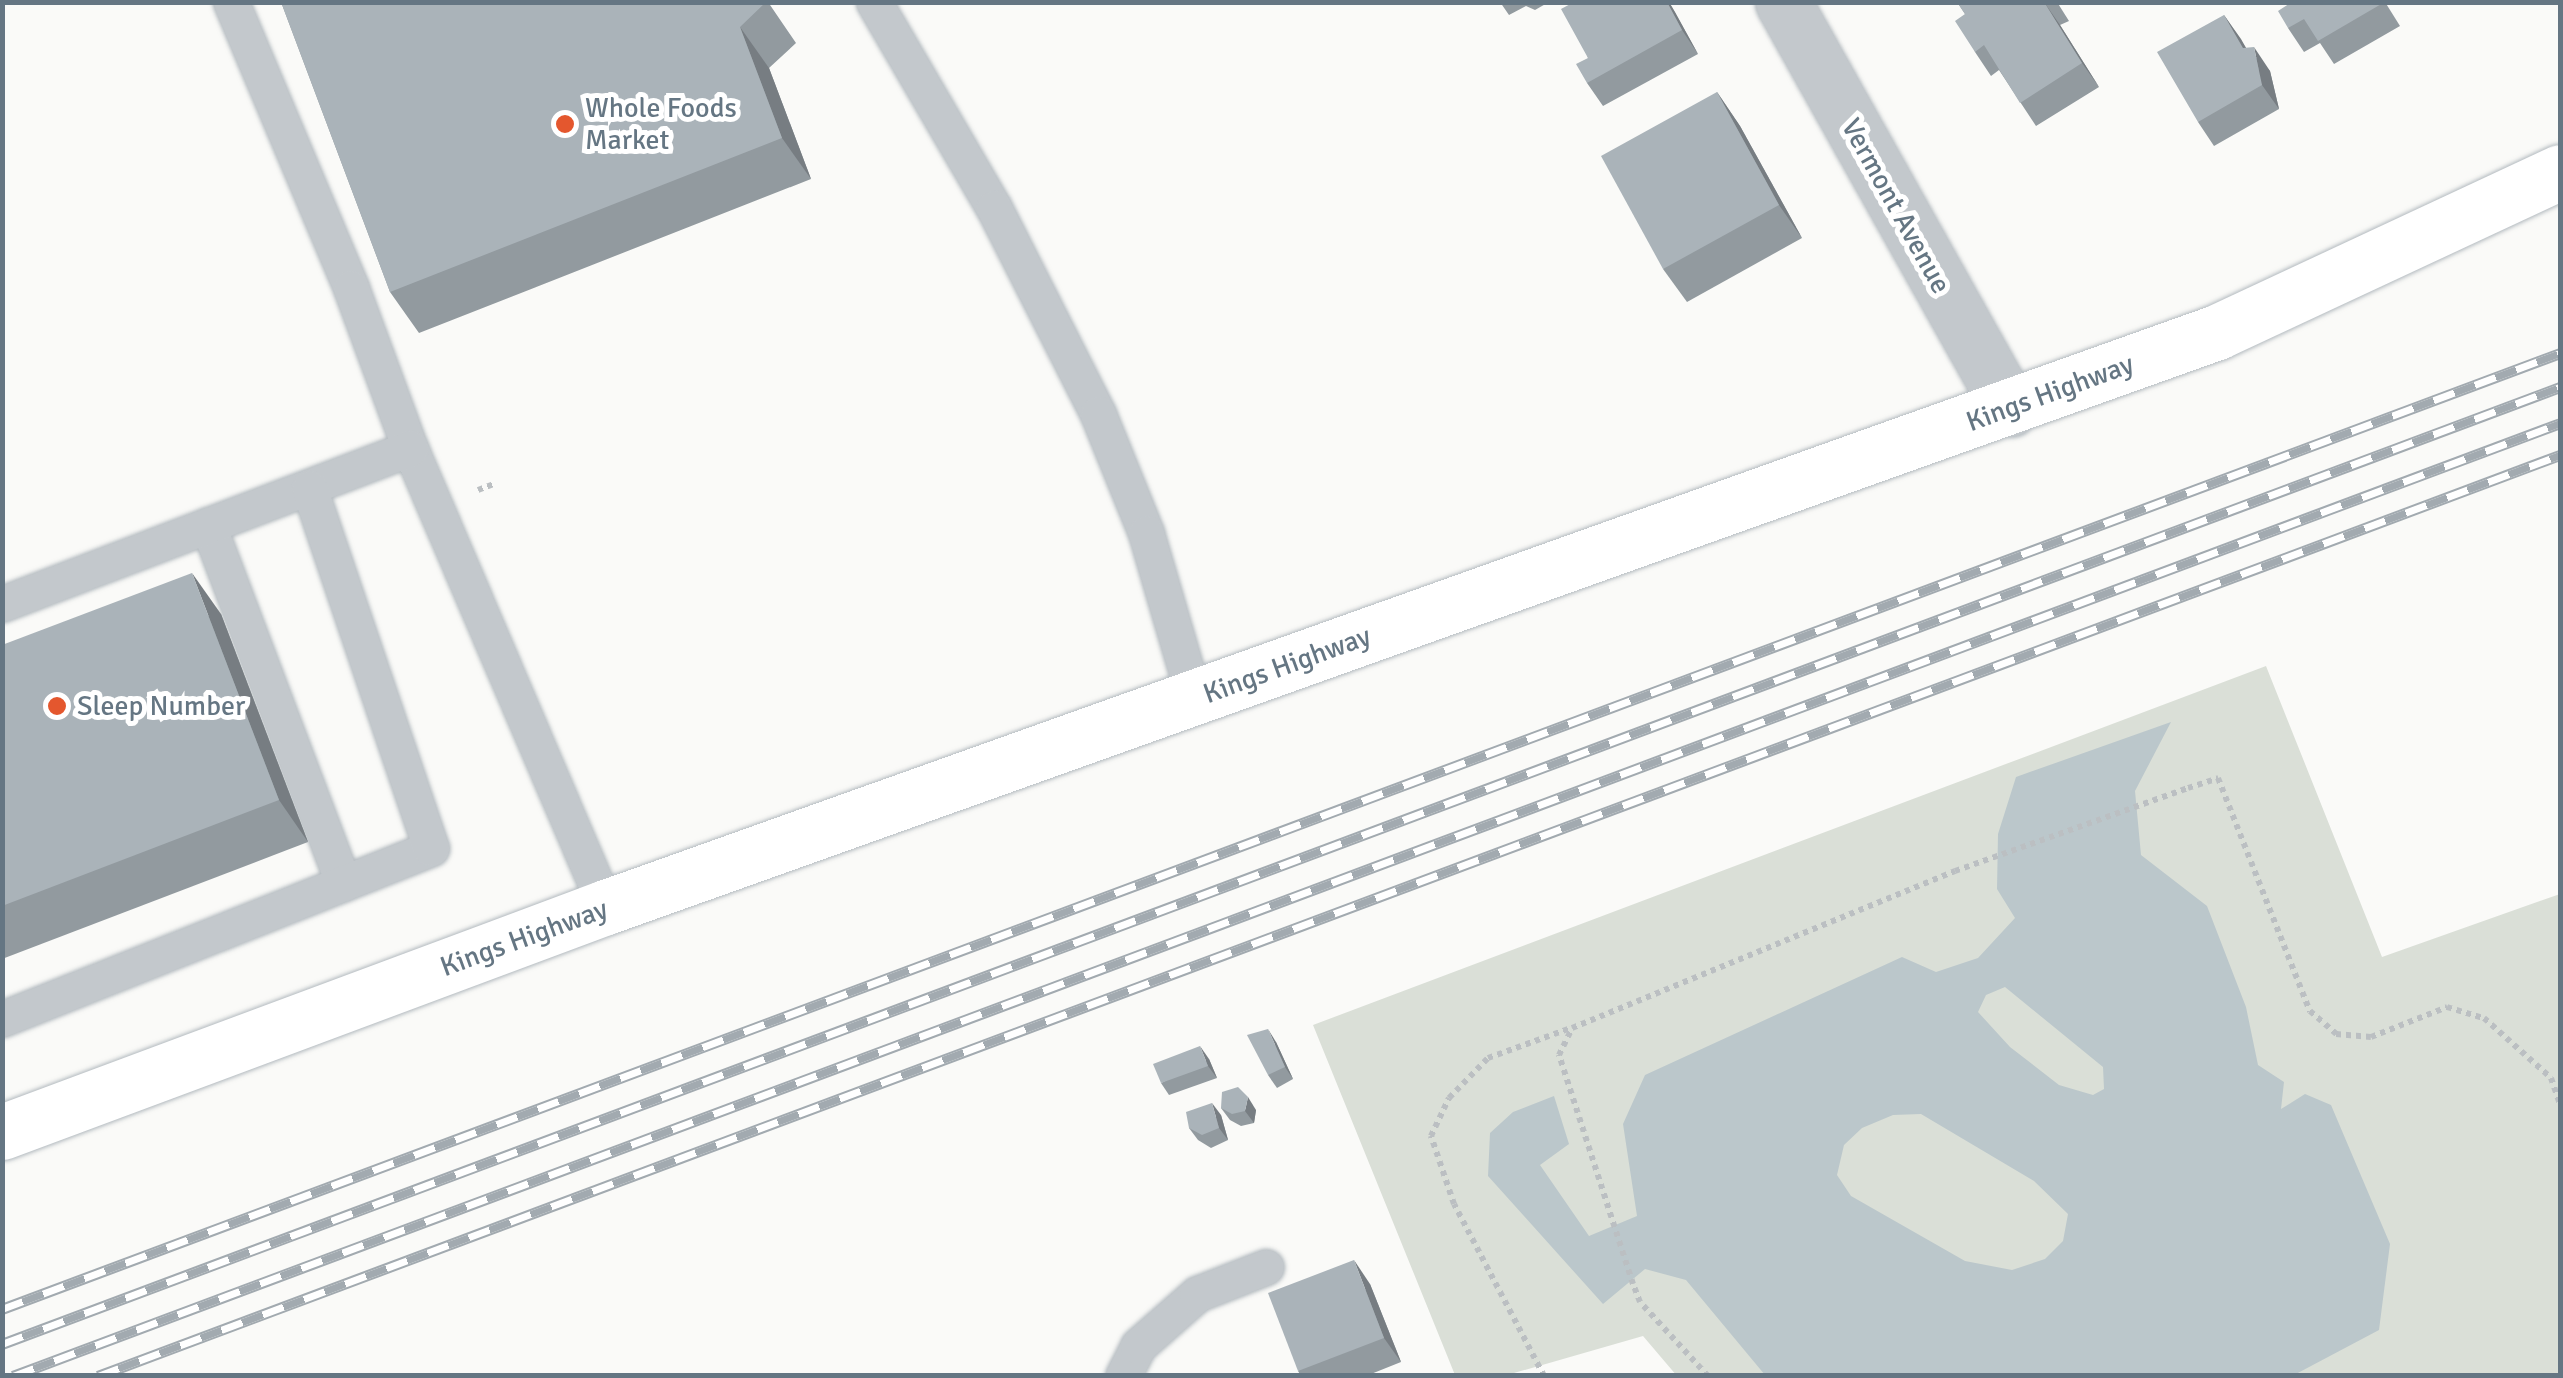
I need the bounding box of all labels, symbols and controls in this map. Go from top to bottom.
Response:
place label: Whole Foods Market [585,91,737,157]
marker: Whole Foods Market [554,113,576,135]
street label: Vermont Avenue [1834,113,1958,299]
street label: Kings Highway [1962,347,2138,439]
street label: Kings Highway [1199,619,1375,711]
place label: Sleep Number [77,689,245,723]
marker: Sleep Number [46,695,68,717]
street label: Kings Highway [436,892,612,984]

